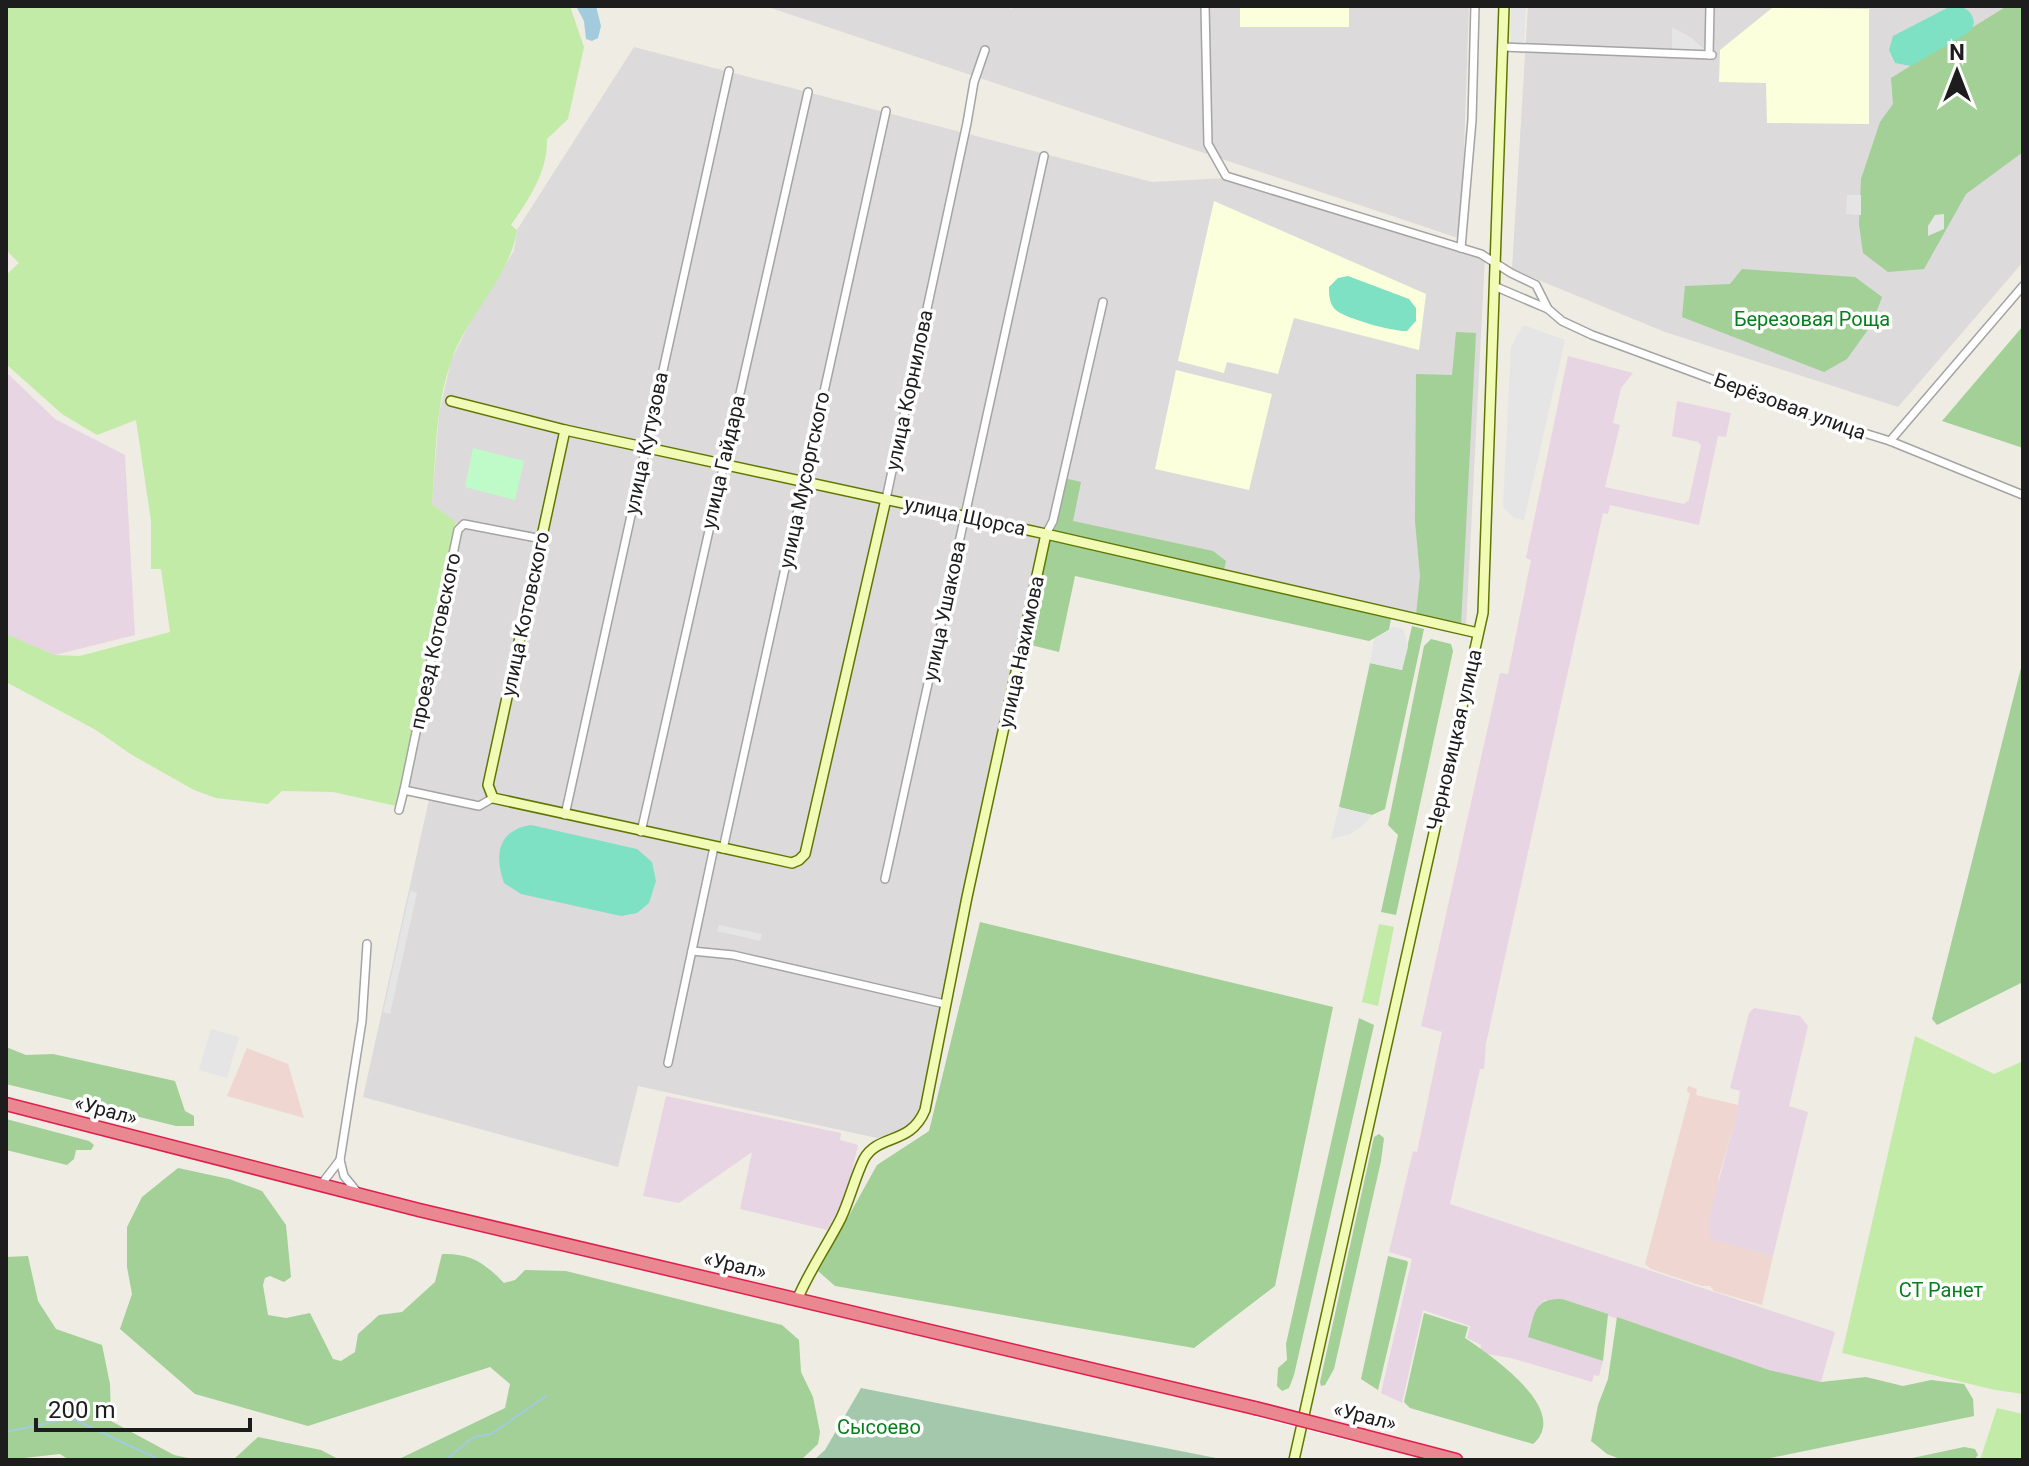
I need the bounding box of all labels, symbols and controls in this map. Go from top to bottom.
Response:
north arrow [1917,32,1997,112]
text: N [1949,40,1965,65]
park label: Березовая Роща [1734,307,1890,331]
street label: улица Корнилова [880,308,938,472]
street label: Берёзовая улица [1711,367,1869,445]
street label: улица Кутузова [619,370,673,516]
street label: улица Мусоргского [774,389,834,571]
street label: улица Гайдара [696,393,750,531]
street label: улица Щорса [902,491,1028,541]
street label: улица Котовского [496,529,554,699]
street label: улица Ушакова [917,539,971,683]
street label: проезд Котовского [405,551,465,731]
street label: улица Нахимова [993,574,1049,730]
street label: Черновицкая улица [1421,647,1487,833]
street label: «Урал» [72,1090,140,1130]
street label: «Урал» [701,1246,769,1284]
park label: СТ Ранет [1899,1278,1984,1302]
scale bar [36,1382,250,1432]
text: 200 m [48,1396,115,1424]
street label: «Урал» [1331,1397,1399,1435]
park label: Сысоево [837,1415,921,1439]

